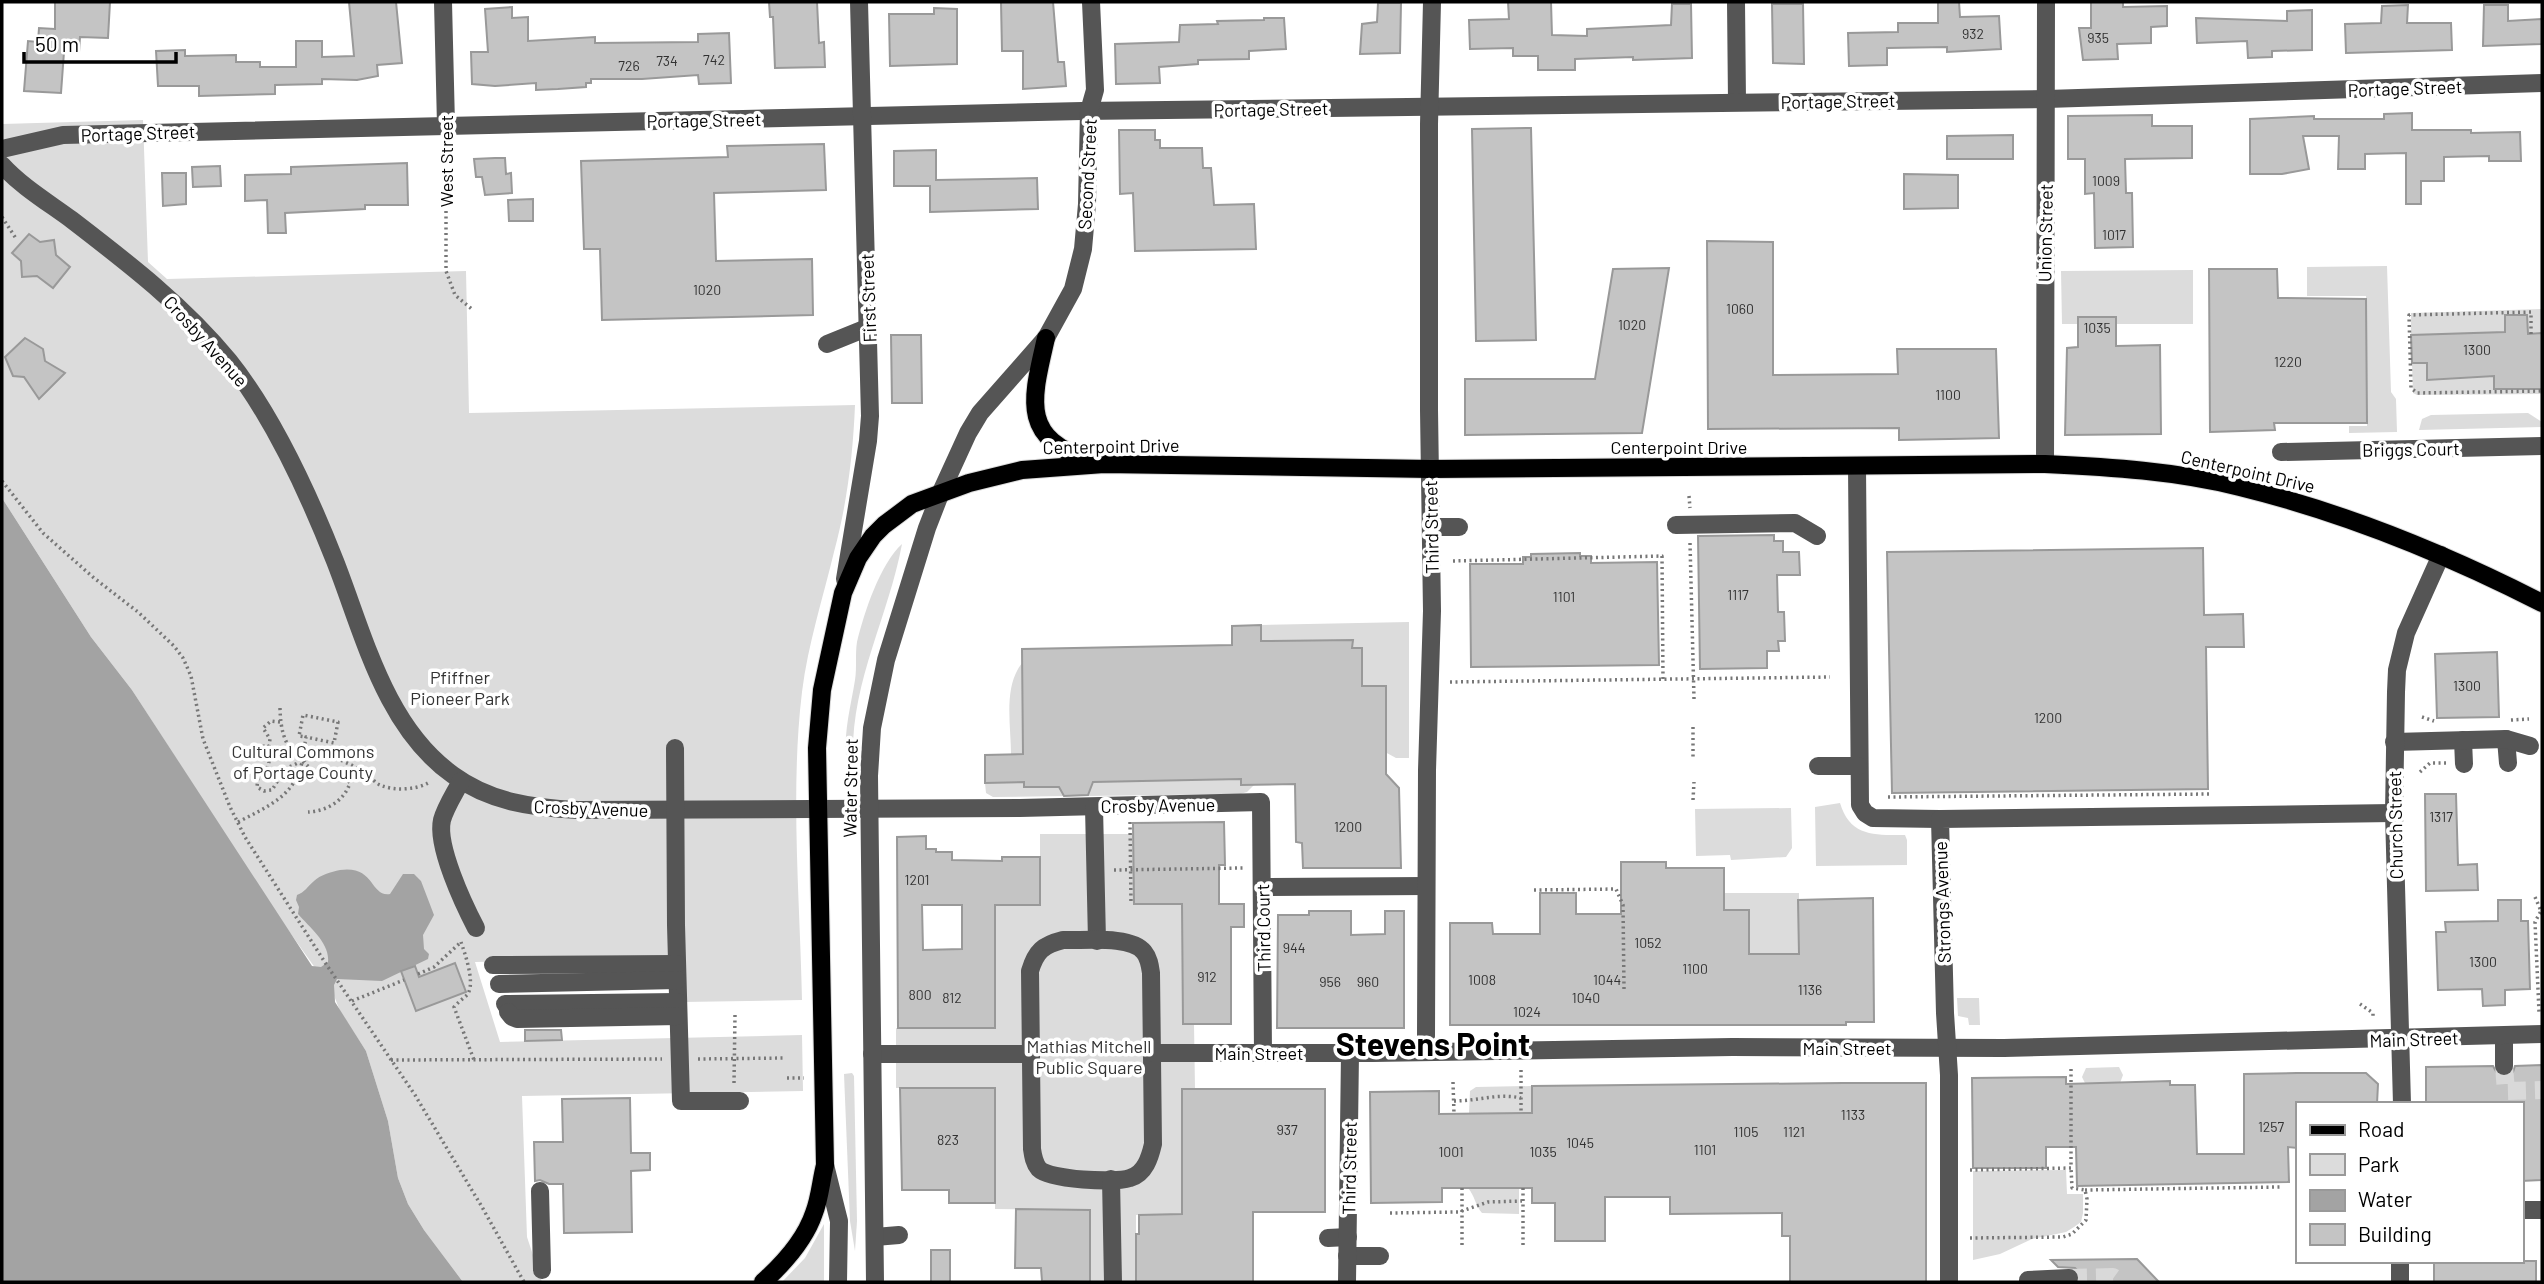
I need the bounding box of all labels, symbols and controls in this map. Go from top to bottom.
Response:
scale bar [24,21,177,65]
house number: 932 [1962,25,1984,42]
house number: 935 [2087,29,2109,46]
text: 50 m [35,31,79,56]
house number: 742 [703,51,725,68]
house number: 734 [656,52,678,69]
house number: 726 [618,57,640,74]
street label: Portage Street [2347,75,2463,101]
street label: Portage Street [1780,89,1896,113]
street label: Portage Street [1213,97,1329,121]
street label: Portage Street [646,108,762,132]
street label: West Street [435,115,457,207]
street label: Second Street [1073,118,1101,230]
street label: Portage Street [80,120,196,146]
house number: 1009 [2092,172,2120,189]
street label: Union Street [2033,184,2057,282]
house number: 1017 [2102,226,2126,243]
street label: First Street [855,253,881,343]
house number: 1020 [693,281,721,298]
street label: Crosby Avenue [159,291,253,391]
house number: 1060 [1726,300,1754,317]
house number: 1020 [1618,316,1646,333]
house number: 1035 [2083,319,2111,336]
house number: 1300 [2463,341,2491,358]
house number: 1220 [2274,353,2302,370]
house number: 1100 [1935,386,1961,403]
street label: Centerpoint Drive [1042,434,1180,458]
street label: Centerpoint Drive [1611,436,1747,458]
street label: Briggs Court [2362,437,2460,461]
street label: Centerpoint Drive [2179,445,2317,497]
street label: Third Street [1419,480,1443,574]
house number: 1117 [1727,586,1749,603]
house number: 1101 [1553,588,1575,605]
park label: Pfiffner Pioneer Park [410,666,510,709]
house number: 1300 [2453,677,2481,694]
house number: 1200 [2034,709,2062,726]
street label: Water Street [838,738,862,838]
park label: Cultural Commons of Portage County [232,740,374,783]
street label: Church Street [2383,771,2407,879]
street label: Crosby Avenue [1101,793,1215,817]
street label: Crosby Avenue [533,795,649,821]
house number: 1317 [2429,808,2453,825]
house number: 1200 [1334,818,1362,835]
street label: Strongs Avenue [1929,841,1955,963]
house number: 1201 [905,871,929,888]
street label: Third Court [1251,884,1275,972]
house number: 1052 [1634,934,1662,951]
house number: 944 [1283,939,1305,956]
house number: 1300 [2469,953,2497,970]
house number: 1100 [1682,960,1708,977]
house number: 912 [1197,968,1217,985]
house number: 1008 [1468,971,1496,988]
house number: 1044 [1593,971,1621,988]
house number: 956 [1319,973,1341,990]
house number: 960 [1357,973,1379,990]
house number: 1136 [1798,981,1822,998]
house number: 800 [908,986,932,1003]
house number: 812 [942,989,962,1006]
house number: 1040 [1572,989,1600,1006]
house number: 1024 [1513,1003,1541,1020]
district label: Stevens Point [1336,1024,1530,1062]
street label: Main Street [2369,1026,2459,1052]
park label: Mathias Mitchell Public Square [1027,1035,1151,1078]
street label: Main Street [1802,1037,1892,1059]
street label: Main Street [1214,1042,1304,1064]
legend [2296,1102,2523,1263]
house number: 1133 [1841,1106,1865,1123]
text: Road [2358,1116,2404,1141]
house number: 1257 [2258,1118,2284,1135]
house number: 937 [1276,1121,1298,1138]
street label: Third Street [1337,1121,1361,1215]
house number: 1105 [1734,1123,1758,1140]
house number: 1121 [1783,1123,1805,1140]
house number: 823 [937,1131,959,1148]
house number: 1045 [1566,1134,1594,1151]
house number: 1101 [1694,1141,1716,1158]
house number: 1001 [1438,1143,1464,1160]
house number: 1035 [1529,1143,1557,1160]
text: Park [2358,1151,2399,1176]
text: Water [2358,1186,2413,1211]
text: Building [2358,1221,2432,1246]

